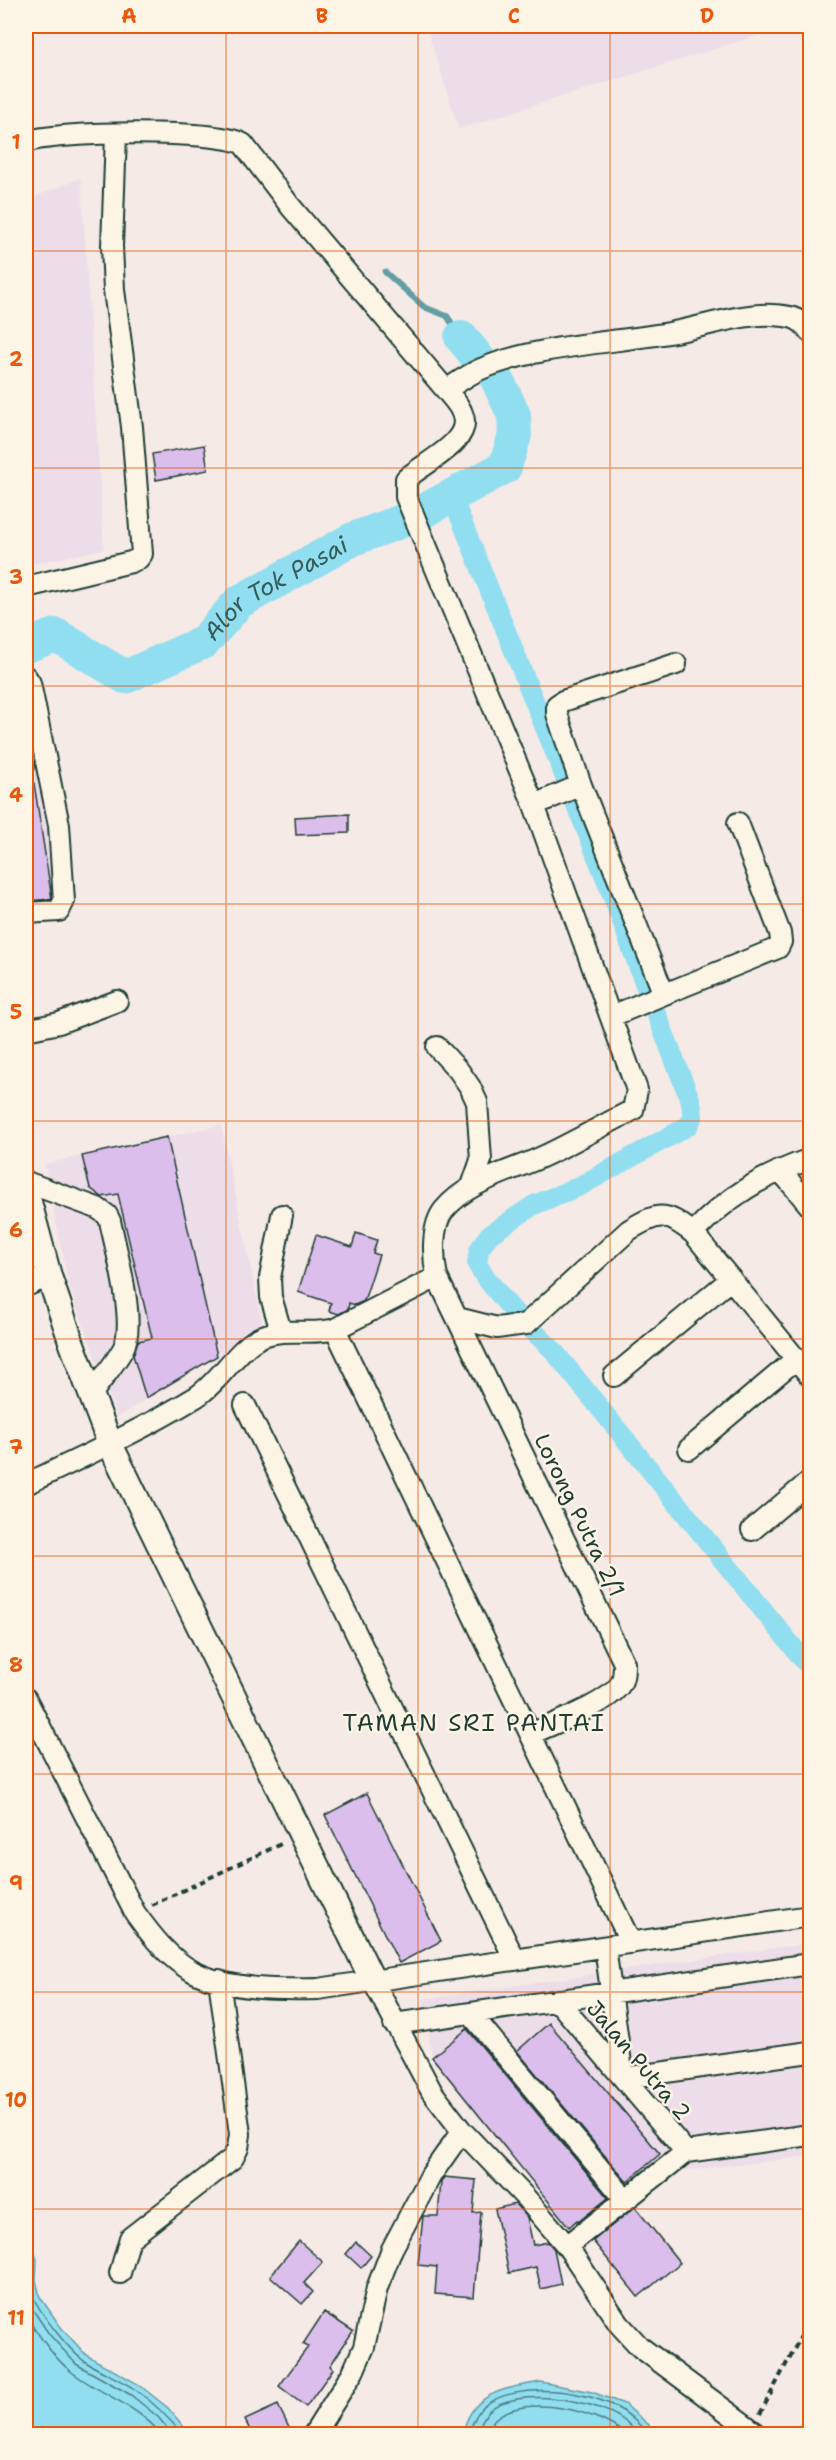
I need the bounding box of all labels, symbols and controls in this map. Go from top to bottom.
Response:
text: A [121,3,137,29]
text: B [316,3,328,29]
text: C [508,3,520,29]
text: D [700,3,714,29]
text: 1 [11,129,21,155]
text: 2 [9,346,23,372]
water label: Alor Tok Pasai [196,528,355,648]
text: 3 [9,564,23,590]
text: 4 [9,782,23,808]
text: 5 [10,999,22,1025]
text: 6 [9,1217,23,1243]
street label: Lorong Putra 2/1 [528,1429,632,1601]
text: 7 [9,1434,23,1460]
text: 8 [9,1652,23,1678]
district label: TAMAN SRI PANTAI [343,1707,605,1739]
text: 9 [9,1870,23,1896]
street label: Jalan Putra 2 [580,1994,697,2126]
text: 10 [5,2087,27,2113]
text: 11 [7,2305,25,2331]

